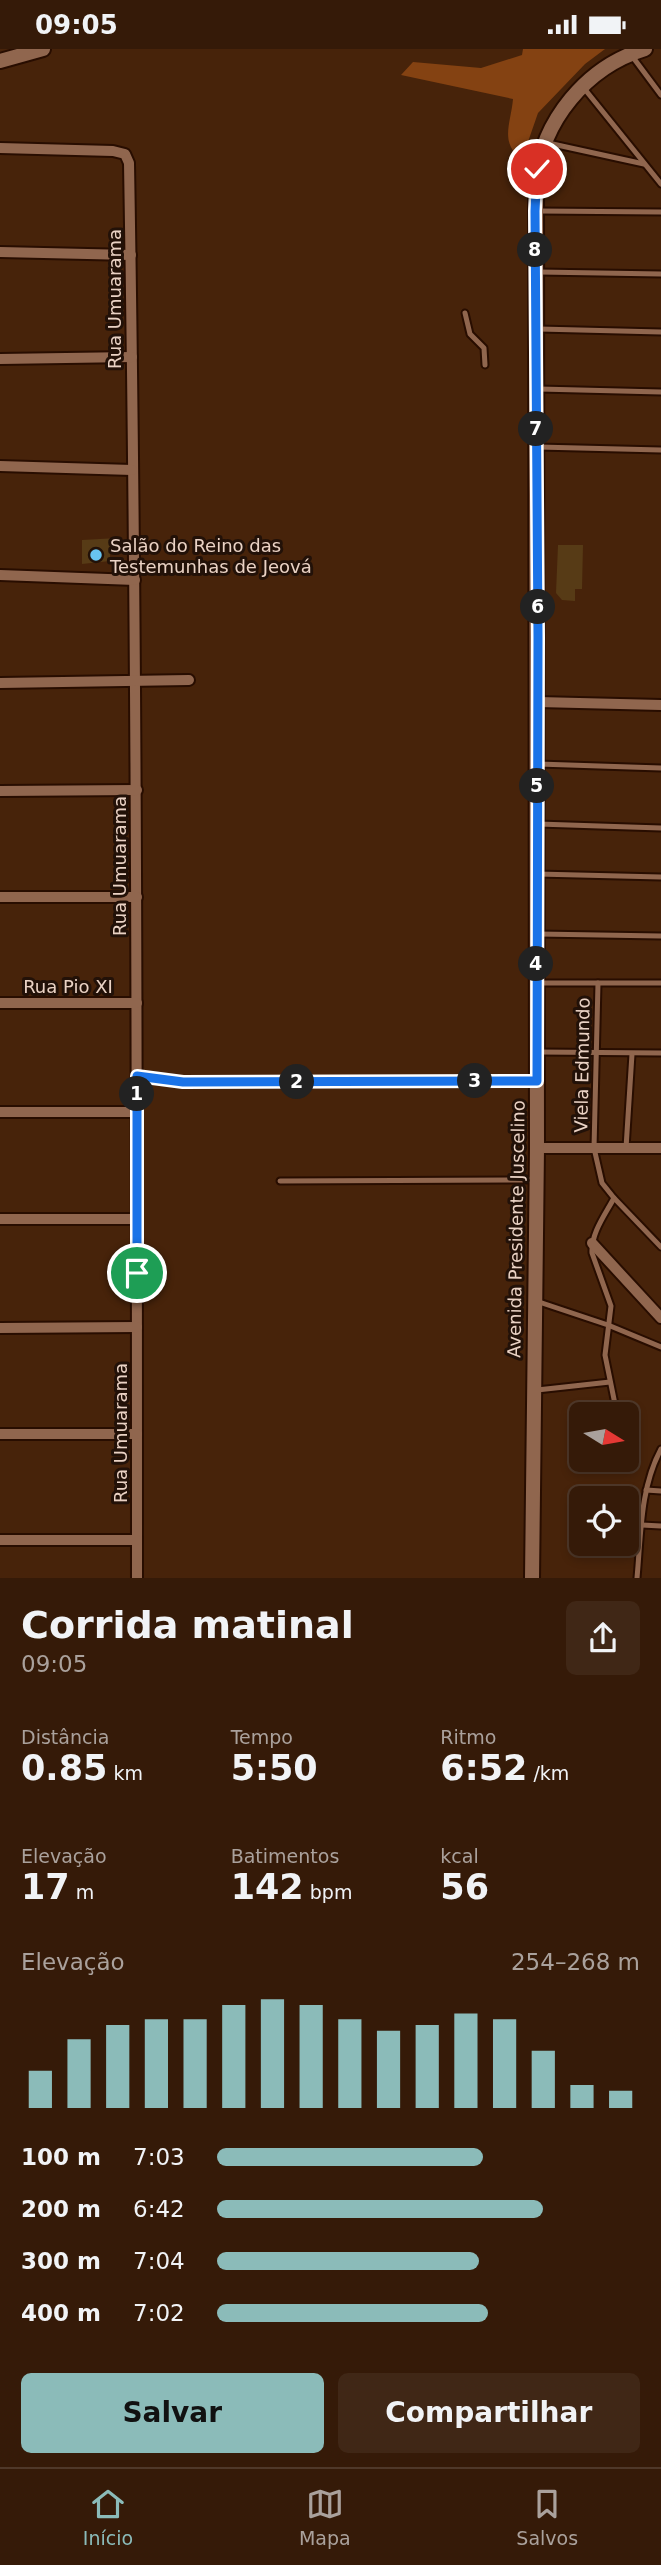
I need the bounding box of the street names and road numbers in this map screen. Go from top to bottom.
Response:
street label: Rua Umuarama [104,229,125,369]
street label: Rua Umuarama [109,796,130,936]
street label: Rua Pio XI [23,976,113,997]
street label: Viela Edmundo [570,997,594,1133]
street label: Avenida Presidente Juscelino [503,1100,529,1358]
street label: Rua Umuarama [110,1363,131,1503]

